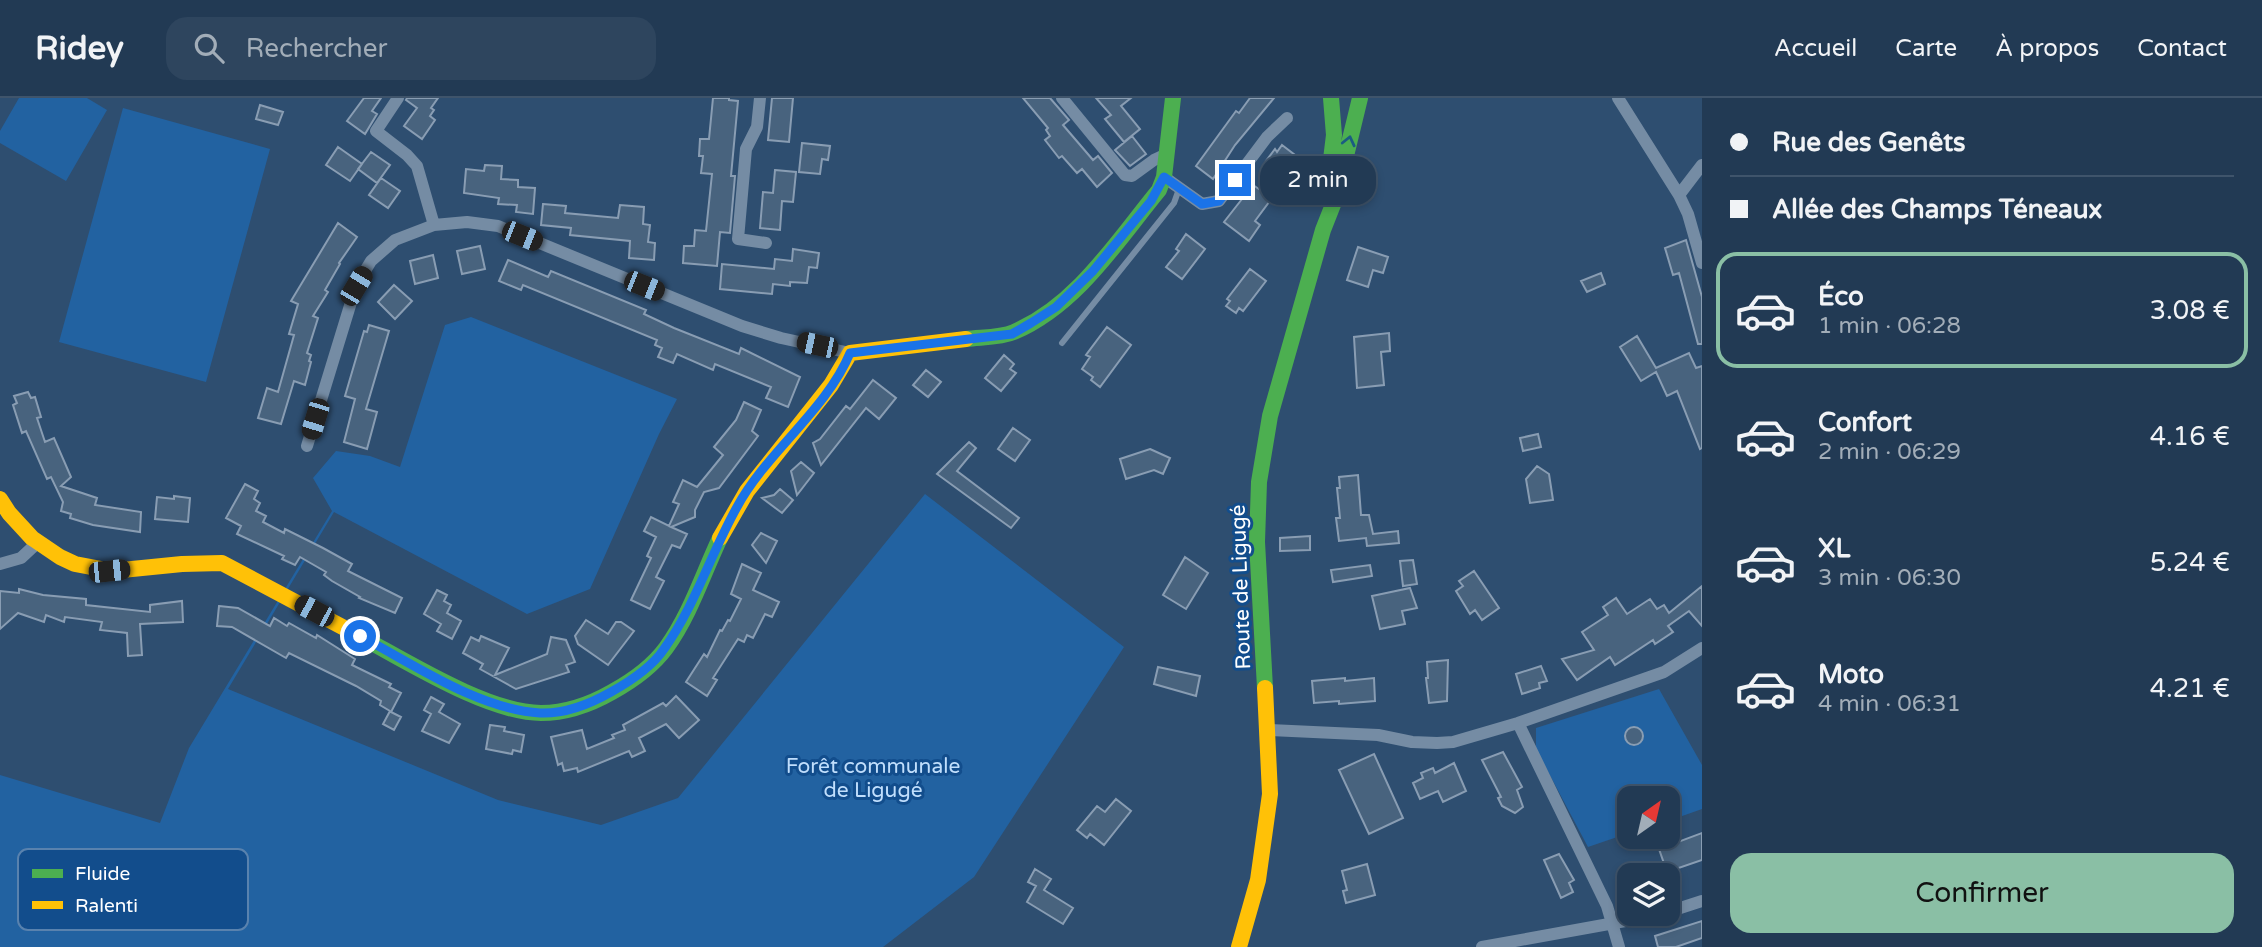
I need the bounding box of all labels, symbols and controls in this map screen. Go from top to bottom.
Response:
search box [166,17,656,80]
text: Ridey [35,29,124,68]
icon: search [190,29,228,67]
text: Rechercher [246,33,387,64]
text: Accueil [1774,34,1857,63]
text: Carte [1895,34,1957,63]
text: À propos [1995,34,2099,63]
text: Contact [2137,34,2227,63]
text: Rue des Genêts [1772,127,1966,158]
one-way arrow [1340,135,1355,147]
callout: 2 min [1260,155,1375,204]
route end [1219,164,1251,196]
text: 2 min [1287,166,1349,194]
text: Allée des Champs Téneaux [1772,194,2102,225]
car [499,218,546,254]
car [337,263,376,309]
car [621,268,668,304]
icon: car [1734,279,1797,342]
text: Éco [1818,281,1864,312]
text: 3.08 € [2150,295,2230,326]
text: 1 min · 06:28 [1818,312,1961,340]
car [795,330,840,360]
car [299,396,332,442]
icon: car [1734,405,1797,468]
text: Confort [1818,407,1912,438]
text: 4.16 € [2150,421,2230,452]
text: 2 min · 06:29 [1818,438,1961,466]
street label: Route de Ligugé [1226,504,1256,670]
icon: car [1734,531,1797,594]
text: XL [1818,533,1850,564]
text: 5.24 € [2150,547,2230,578]
car [88,558,131,584]
text: 3 min · 06:30 [1818,564,1961,592]
car [291,592,338,630]
route start [344,620,376,652]
icon: car [1734,657,1797,720]
text: Moto [1818,659,1884,690]
text: 4.21 € [2150,673,2230,704]
text: 4 min · 06:31 [1818,690,1961,718]
park label: Forêt communale de Ligugé [786,754,960,803]
north arrow [1617,786,1680,849]
map controls [1617,786,1680,926]
legend [18,849,248,930]
button: Confirmer [1730,853,2234,933]
text: Fluide [75,863,130,885]
button: layers [1617,863,1680,926]
text: Ralenti [75,895,138,917]

